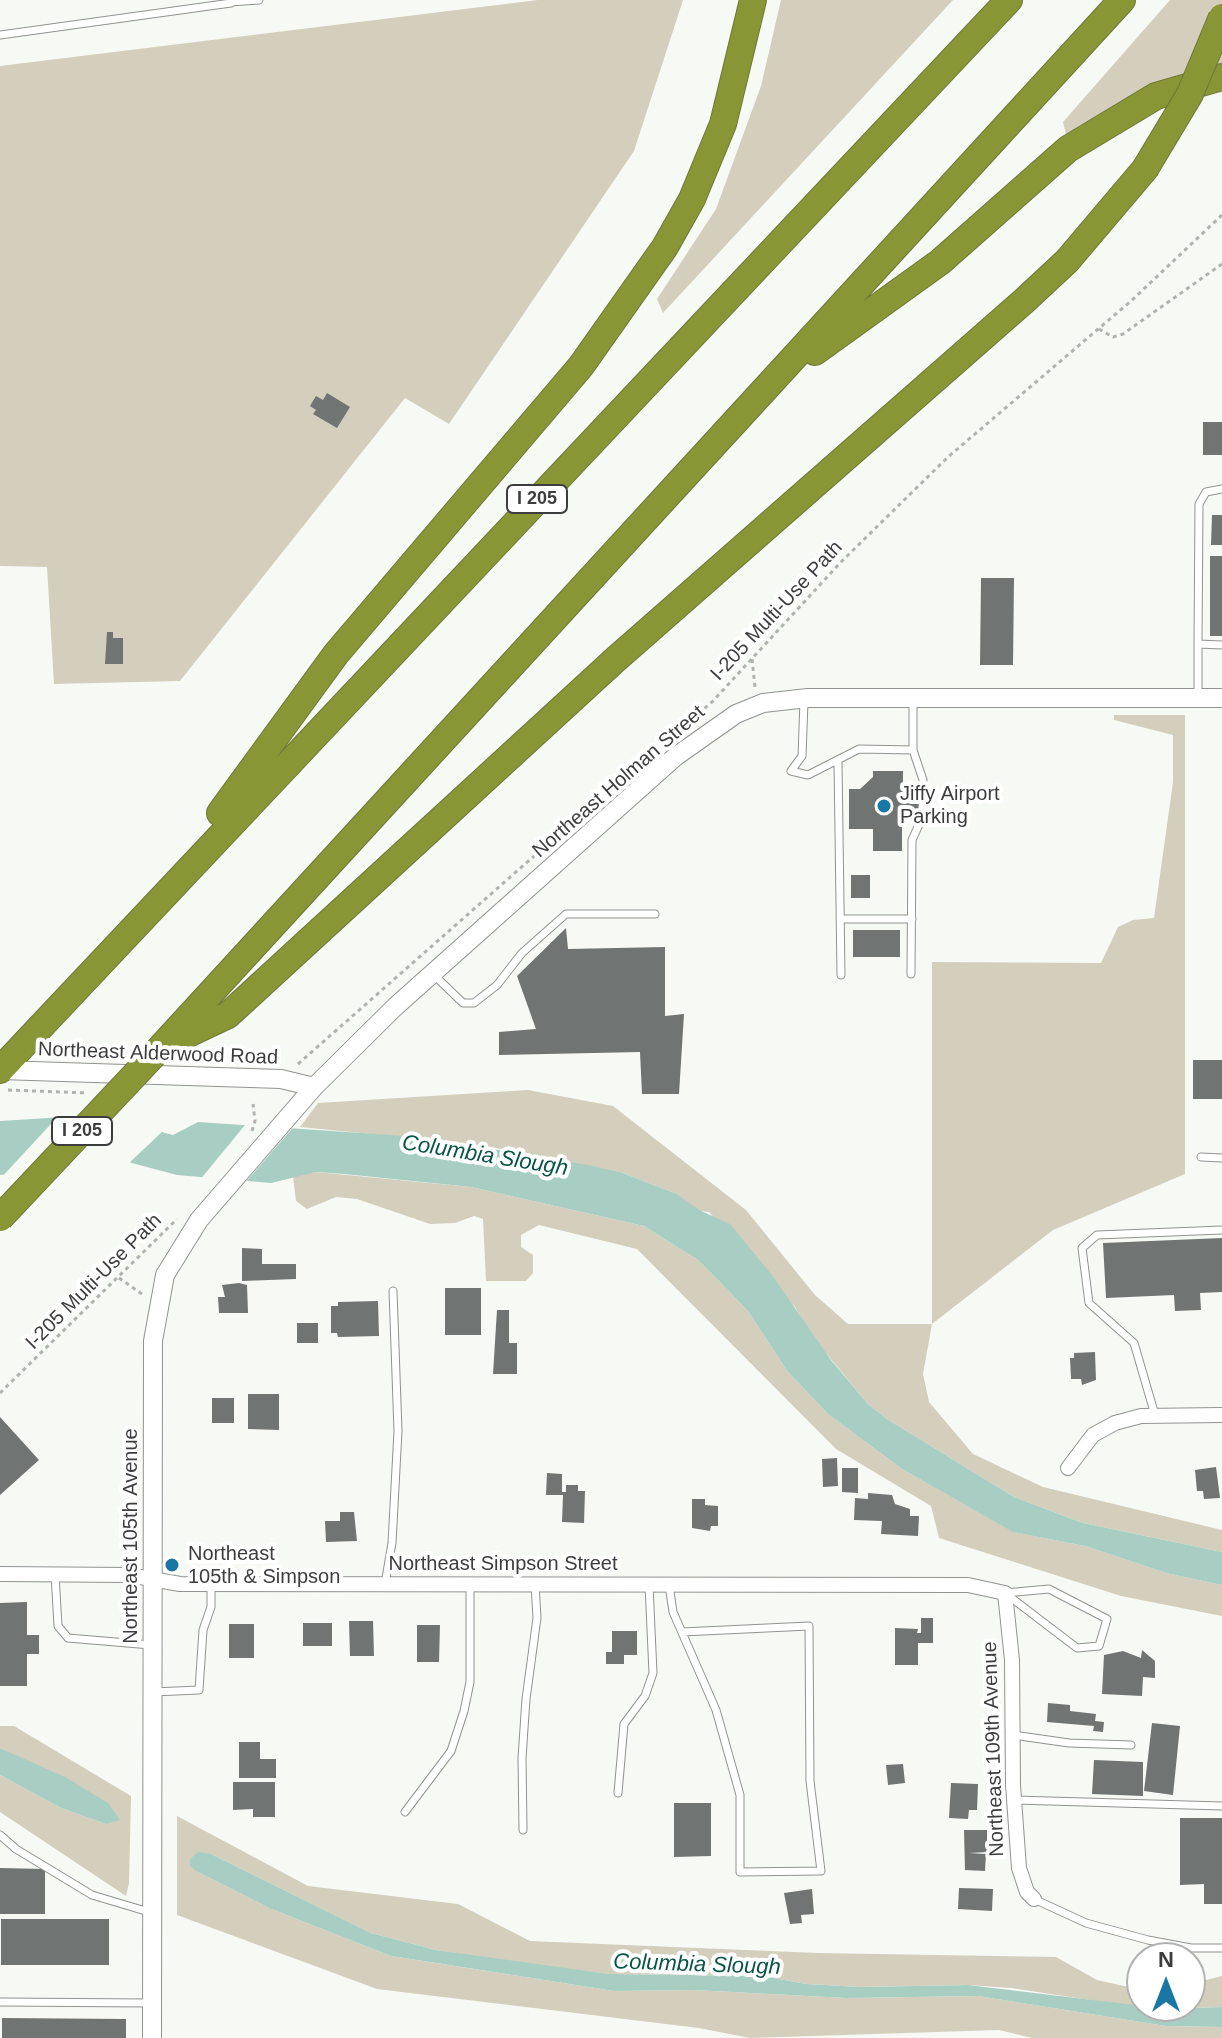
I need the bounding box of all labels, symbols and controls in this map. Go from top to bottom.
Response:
road number: I 205 [507,485,567,513]
street label: I-205 Multi-Use Path [706,536,848,686]
street label: Northeast Holman Street [528,701,710,863]
place label: Jiffy Airport Parking [900,782,1000,829]
marker: Jiffy Airport Parking [875,797,893,815]
street label: Northeast Alderwood Road [38,1038,278,1070]
road number: I 205 [52,1117,112,1145]
water label: Columbia Slough [400,1130,570,1182]
street label: I-205 Multi-Use Path [21,1209,167,1355]
street label: Northeast 105th Avenue [119,1428,143,1644]
place label: Northeast 105th & Simpson [188,1542,340,1589]
street label: Northeast Simpson Street [389,1552,617,1576]
marker: Northeast 105th & Simpson [163,1556,181,1574]
street label: Northeast 109th Avenue [978,1641,1010,1857]
north arrow [1126,1942,1206,2022]
text: N [1158,1947,1174,1972]
water label: Columbia Slough [613,1949,781,1981]

